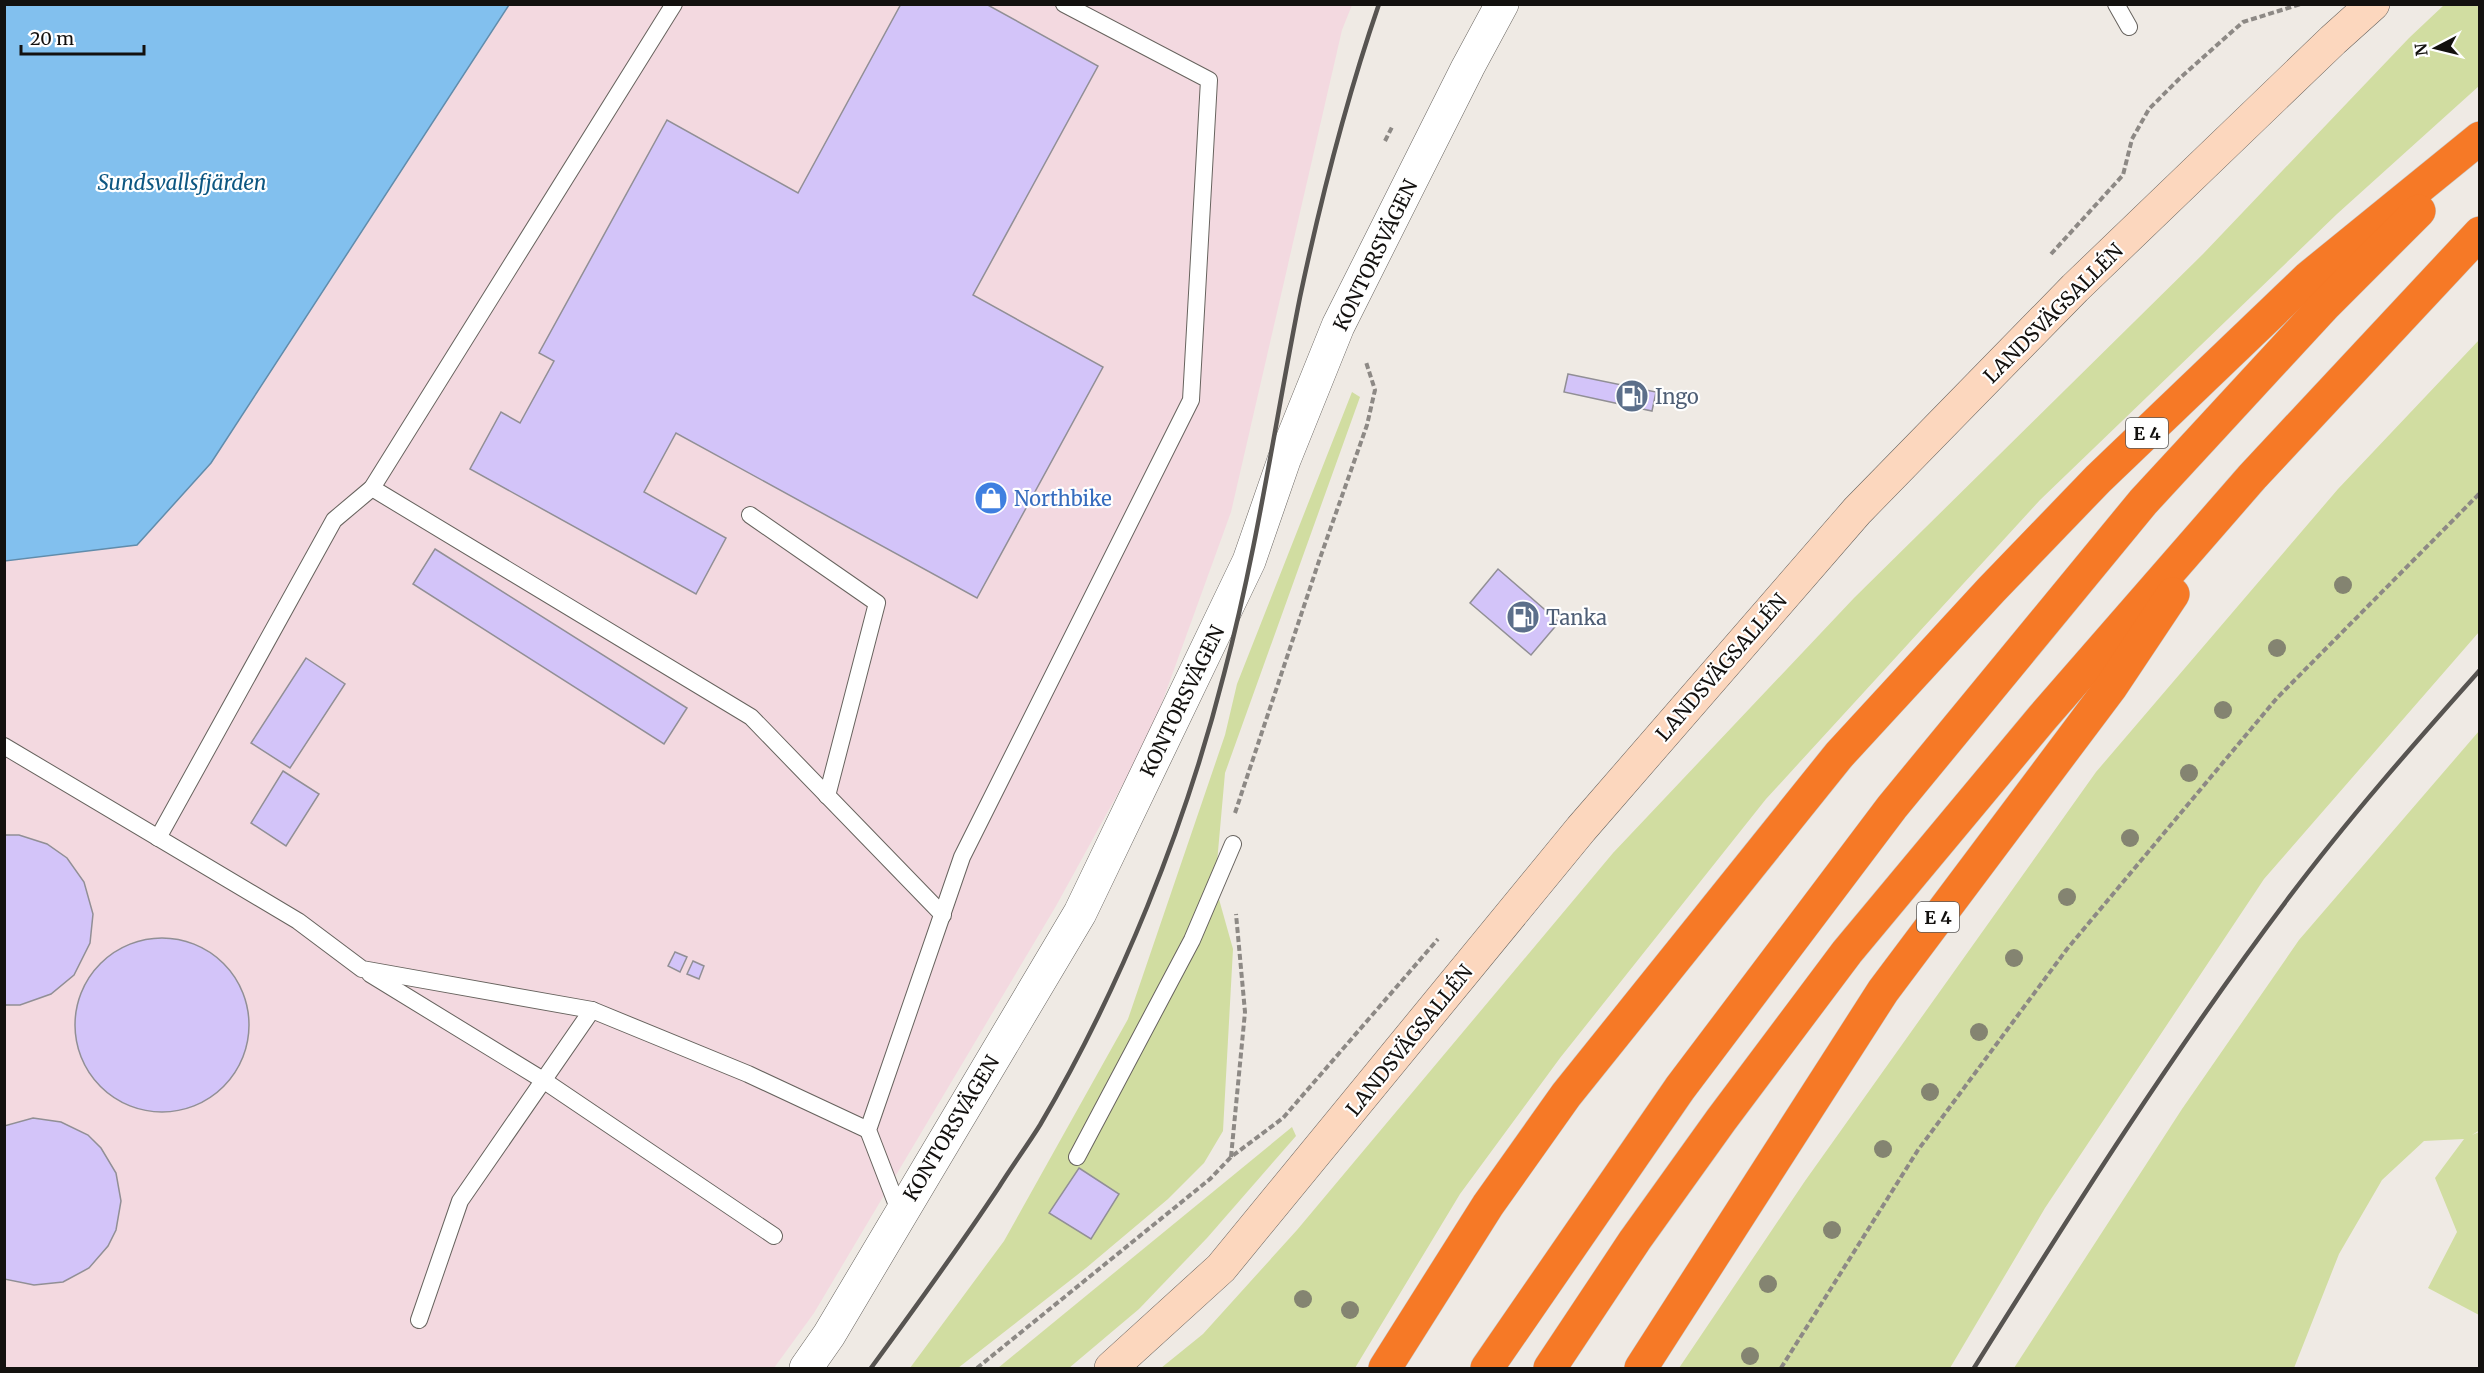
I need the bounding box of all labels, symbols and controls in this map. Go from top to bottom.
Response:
scale bar [21,18,144,56]
north arrow [2406,18,2466,78]
text: 20 m [30,27,74,50]
text: N [2410,42,2432,57]
water label: Sundsvallsfjärden [98,169,266,196]
street label: KONTORSVÄGEN [1328,175,1423,335]
street label: LANDSVÄGSALLÉN [1977,236,2128,388]
fuel station icon: Ingo [1614,378,1650,414]
place label: Ingo [1655,384,1699,409]
road number: E 4 [2126,418,2168,448]
shop icon: Northbike [973,480,1009,516]
place label: Northbike [1014,486,1112,511]
street label: LANDSVÄGSALLÉN [1649,586,1792,746]
fuel station icon: Tanka [1505,599,1541,635]
place label: Tanka [1546,605,1607,630]
street label: KONTORSVÄGEN [1135,621,1230,781]
road number: E 4 [1917,902,1959,932]
street label: LANDSVÄGSALLÉN [1339,958,1478,1121]
street label: KONTORSVÄGEN [898,1050,1005,1205]

